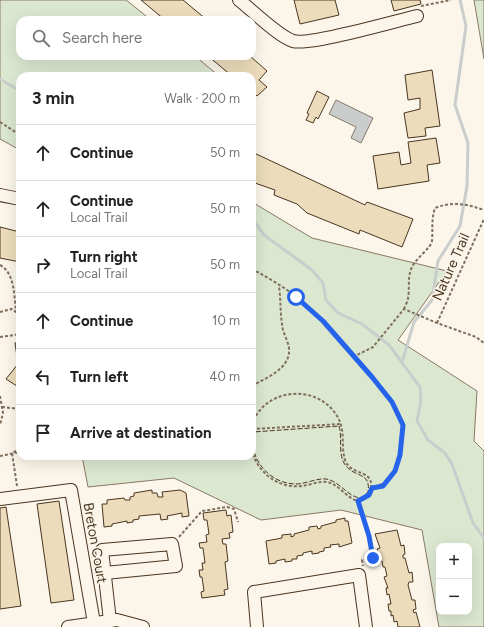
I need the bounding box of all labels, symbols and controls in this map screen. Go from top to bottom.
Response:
search box [16,16,256,60]
icon: search [30,27,52,49]
text: Search here [62,29,142,47]
text: 3 min [32,88,74,108]
text: Walk · 200 m [164,91,240,106]
icon: ahead [32,142,54,164]
text: Continue [70,144,133,162]
text: 50 m [210,145,240,160]
text: Continue [70,192,133,210]
icon: ahead [32,198,54,220]
text: 50 m [210,201,240,216]
text: Local Trail [70,210,128,225]
street label: Nature Trail [429,231,473,303]
text: Turn right [70,248,138,266]
icon: right [32,254,54,276]
text: 50 m [210,257,240,272]
text: Local Trail [70,266,128,281]
route start [287,288,305,306]
icon: ahead [32,310,54,332]
text: Continue [70,312,133,330]
text: 10 m [212,313,240,328]
icon: left [32,366,54,388]
text: Turn left [70,368,128,386]
text: 40 m [209,369,240,384]
icon: arrive [32,422,54,444]
text: Arrive at destination [70,424,211,442]
street label: Breton Court [80,501,110,585]
map controls [436,543,472,615]
button: + [436,543,472,579]
route end [364,549,382,567]
button: − [436,579,472,615]

